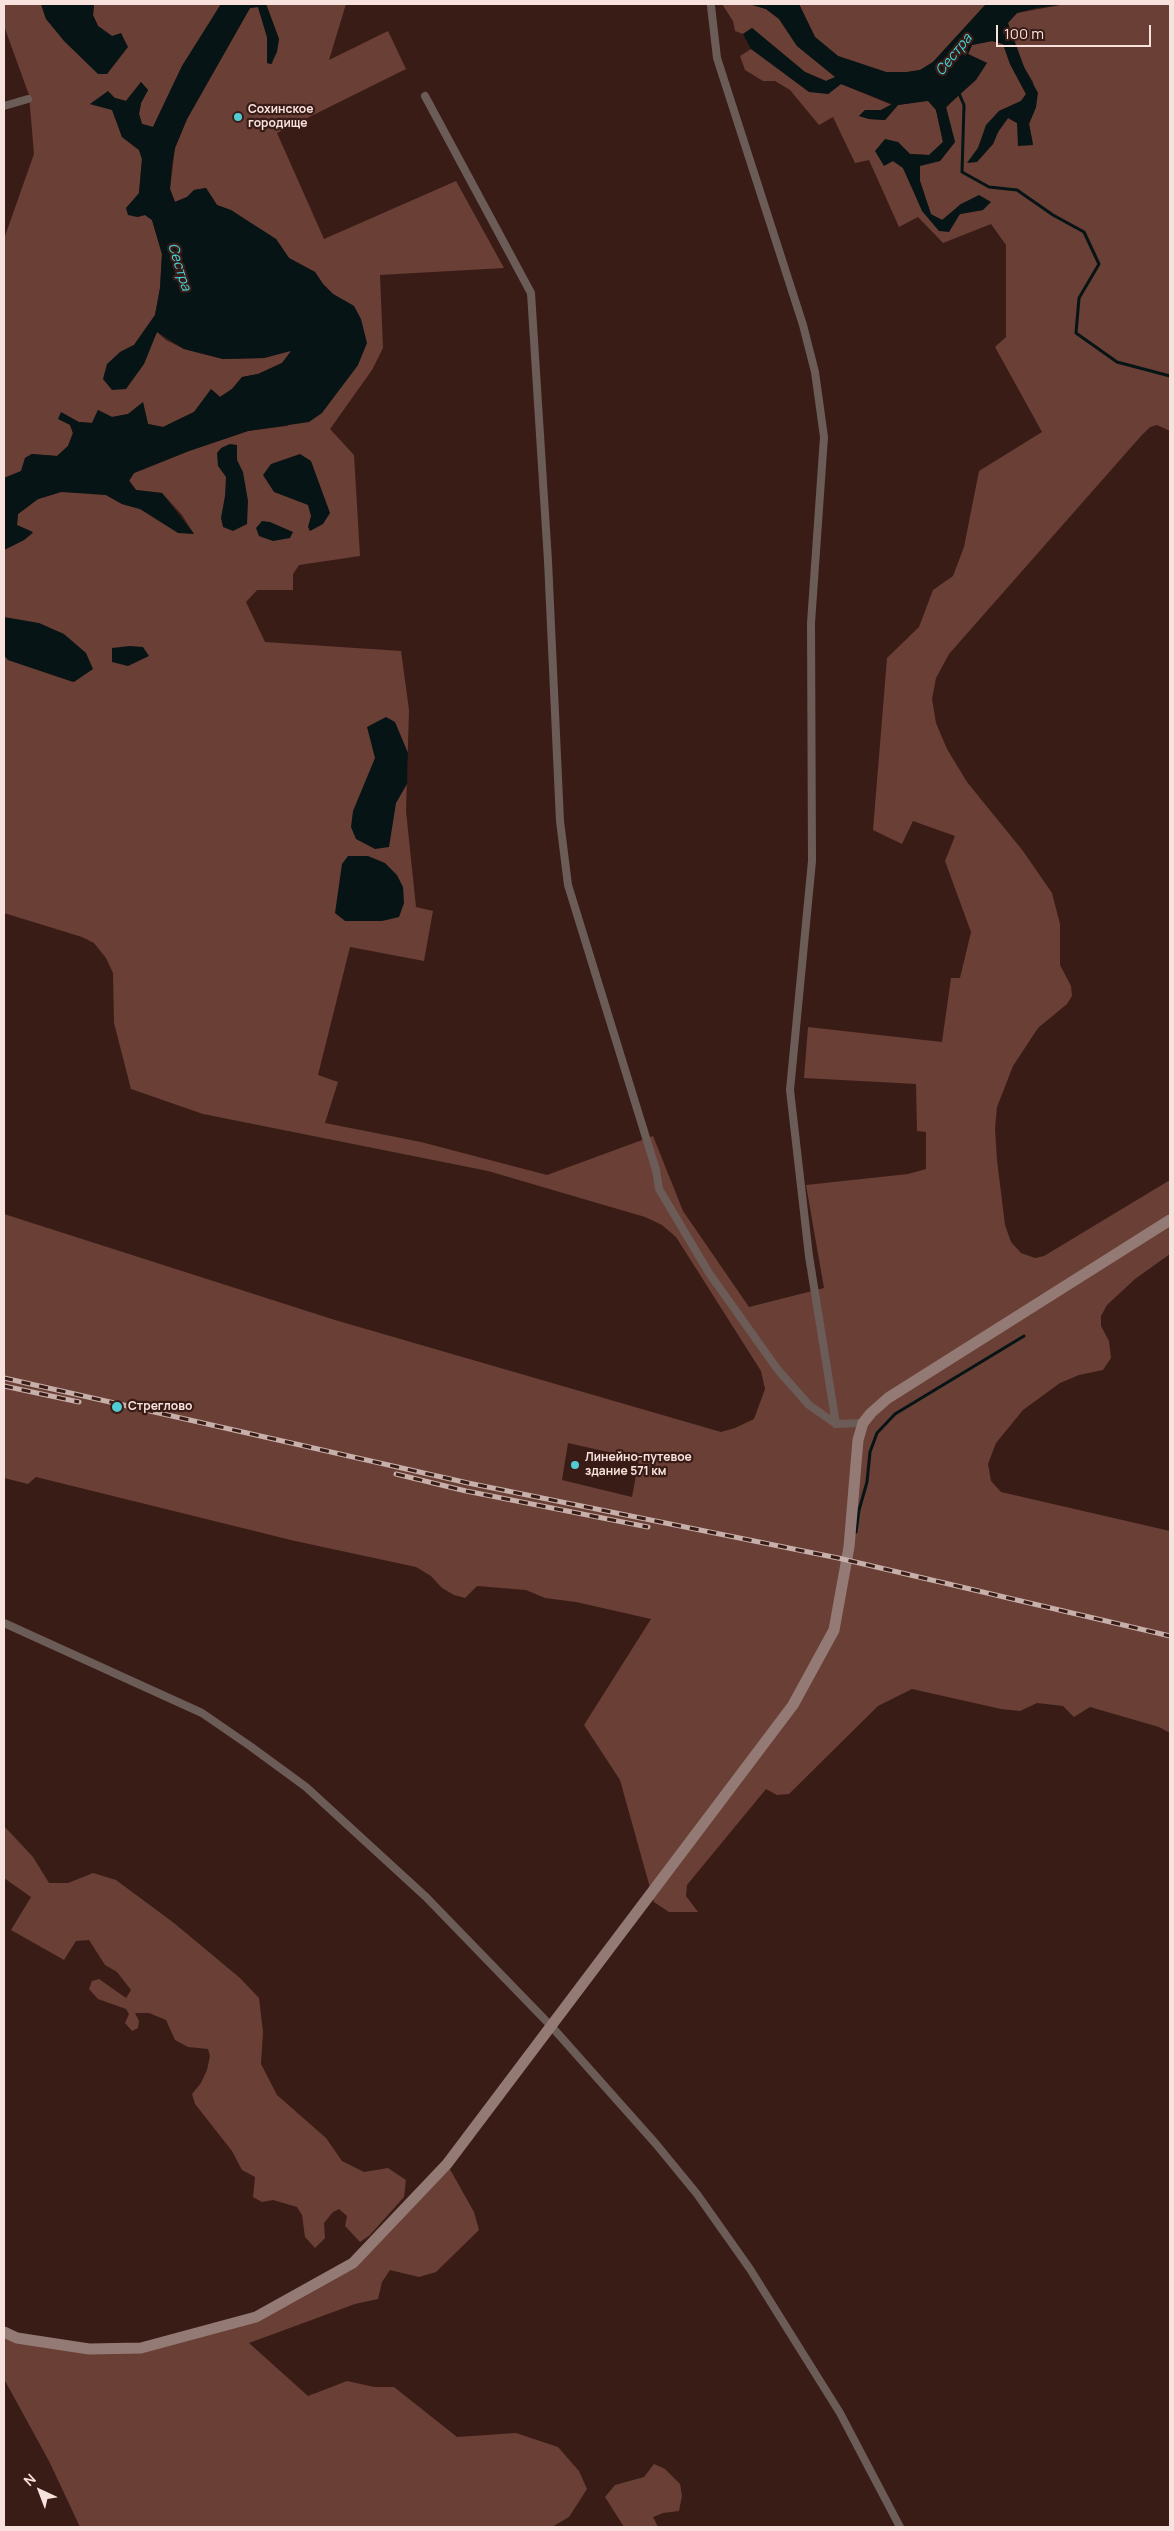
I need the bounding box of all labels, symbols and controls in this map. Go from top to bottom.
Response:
scale bar [999,15,1154,47]
text: 100 m [1004,23,1044,44]
water label: Сестра [932,31,976,79]
place label: Сохинское городище [248,103,313,131]
marker: Сохинское городище [232,111,244,123]
water label: Сестра [164,241,194,293]
marker: Стреглово [110,1400,124,1414]
place label: Стреглово [128,1400,192,1414]
place label: Линейно-путевое здание 571 км [585,1451,692,1479]
marker: Линейно-путевое здание 571 км [569,1459,581,1471]
north arrow [15,2466,65,2516]
text: N [19,2469,40,2490]

